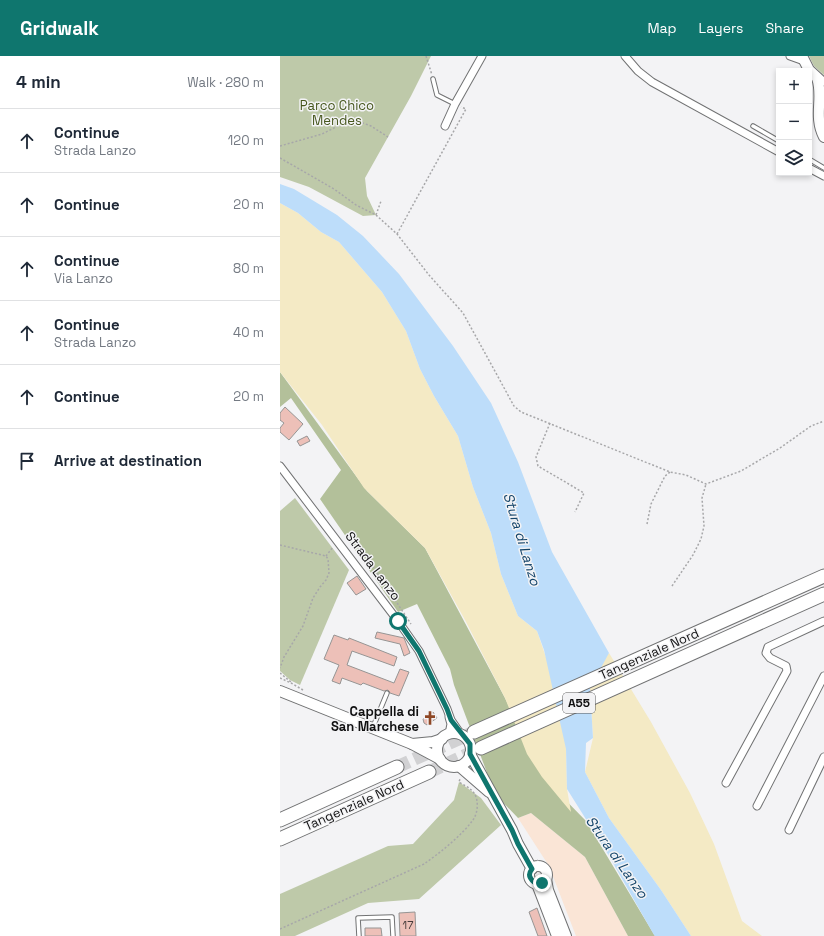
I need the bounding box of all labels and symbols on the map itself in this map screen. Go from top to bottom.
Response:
park label: Parco Chico Mendes [300,97,374,129]
water label: Stura di Lanzo [499,490,545,588]
street label: Strada Lanzo [341,528,405,604]
route start [389,612,407,630]
street label: Tangenziale Nord [597,624,701,684]
road number: A55 [563,693,595,713]
place label: Cappella di San Marchese [331,703,419,735]
church icon: Cappella di San Marchese [422,710,438,726]
street label: Tangenziale Nord [302,775,406,835]
water label: Stura di Lanzo [582,812,652,902]
route end [533,874,551,892]
house number: 17 [403,918,413,932]

